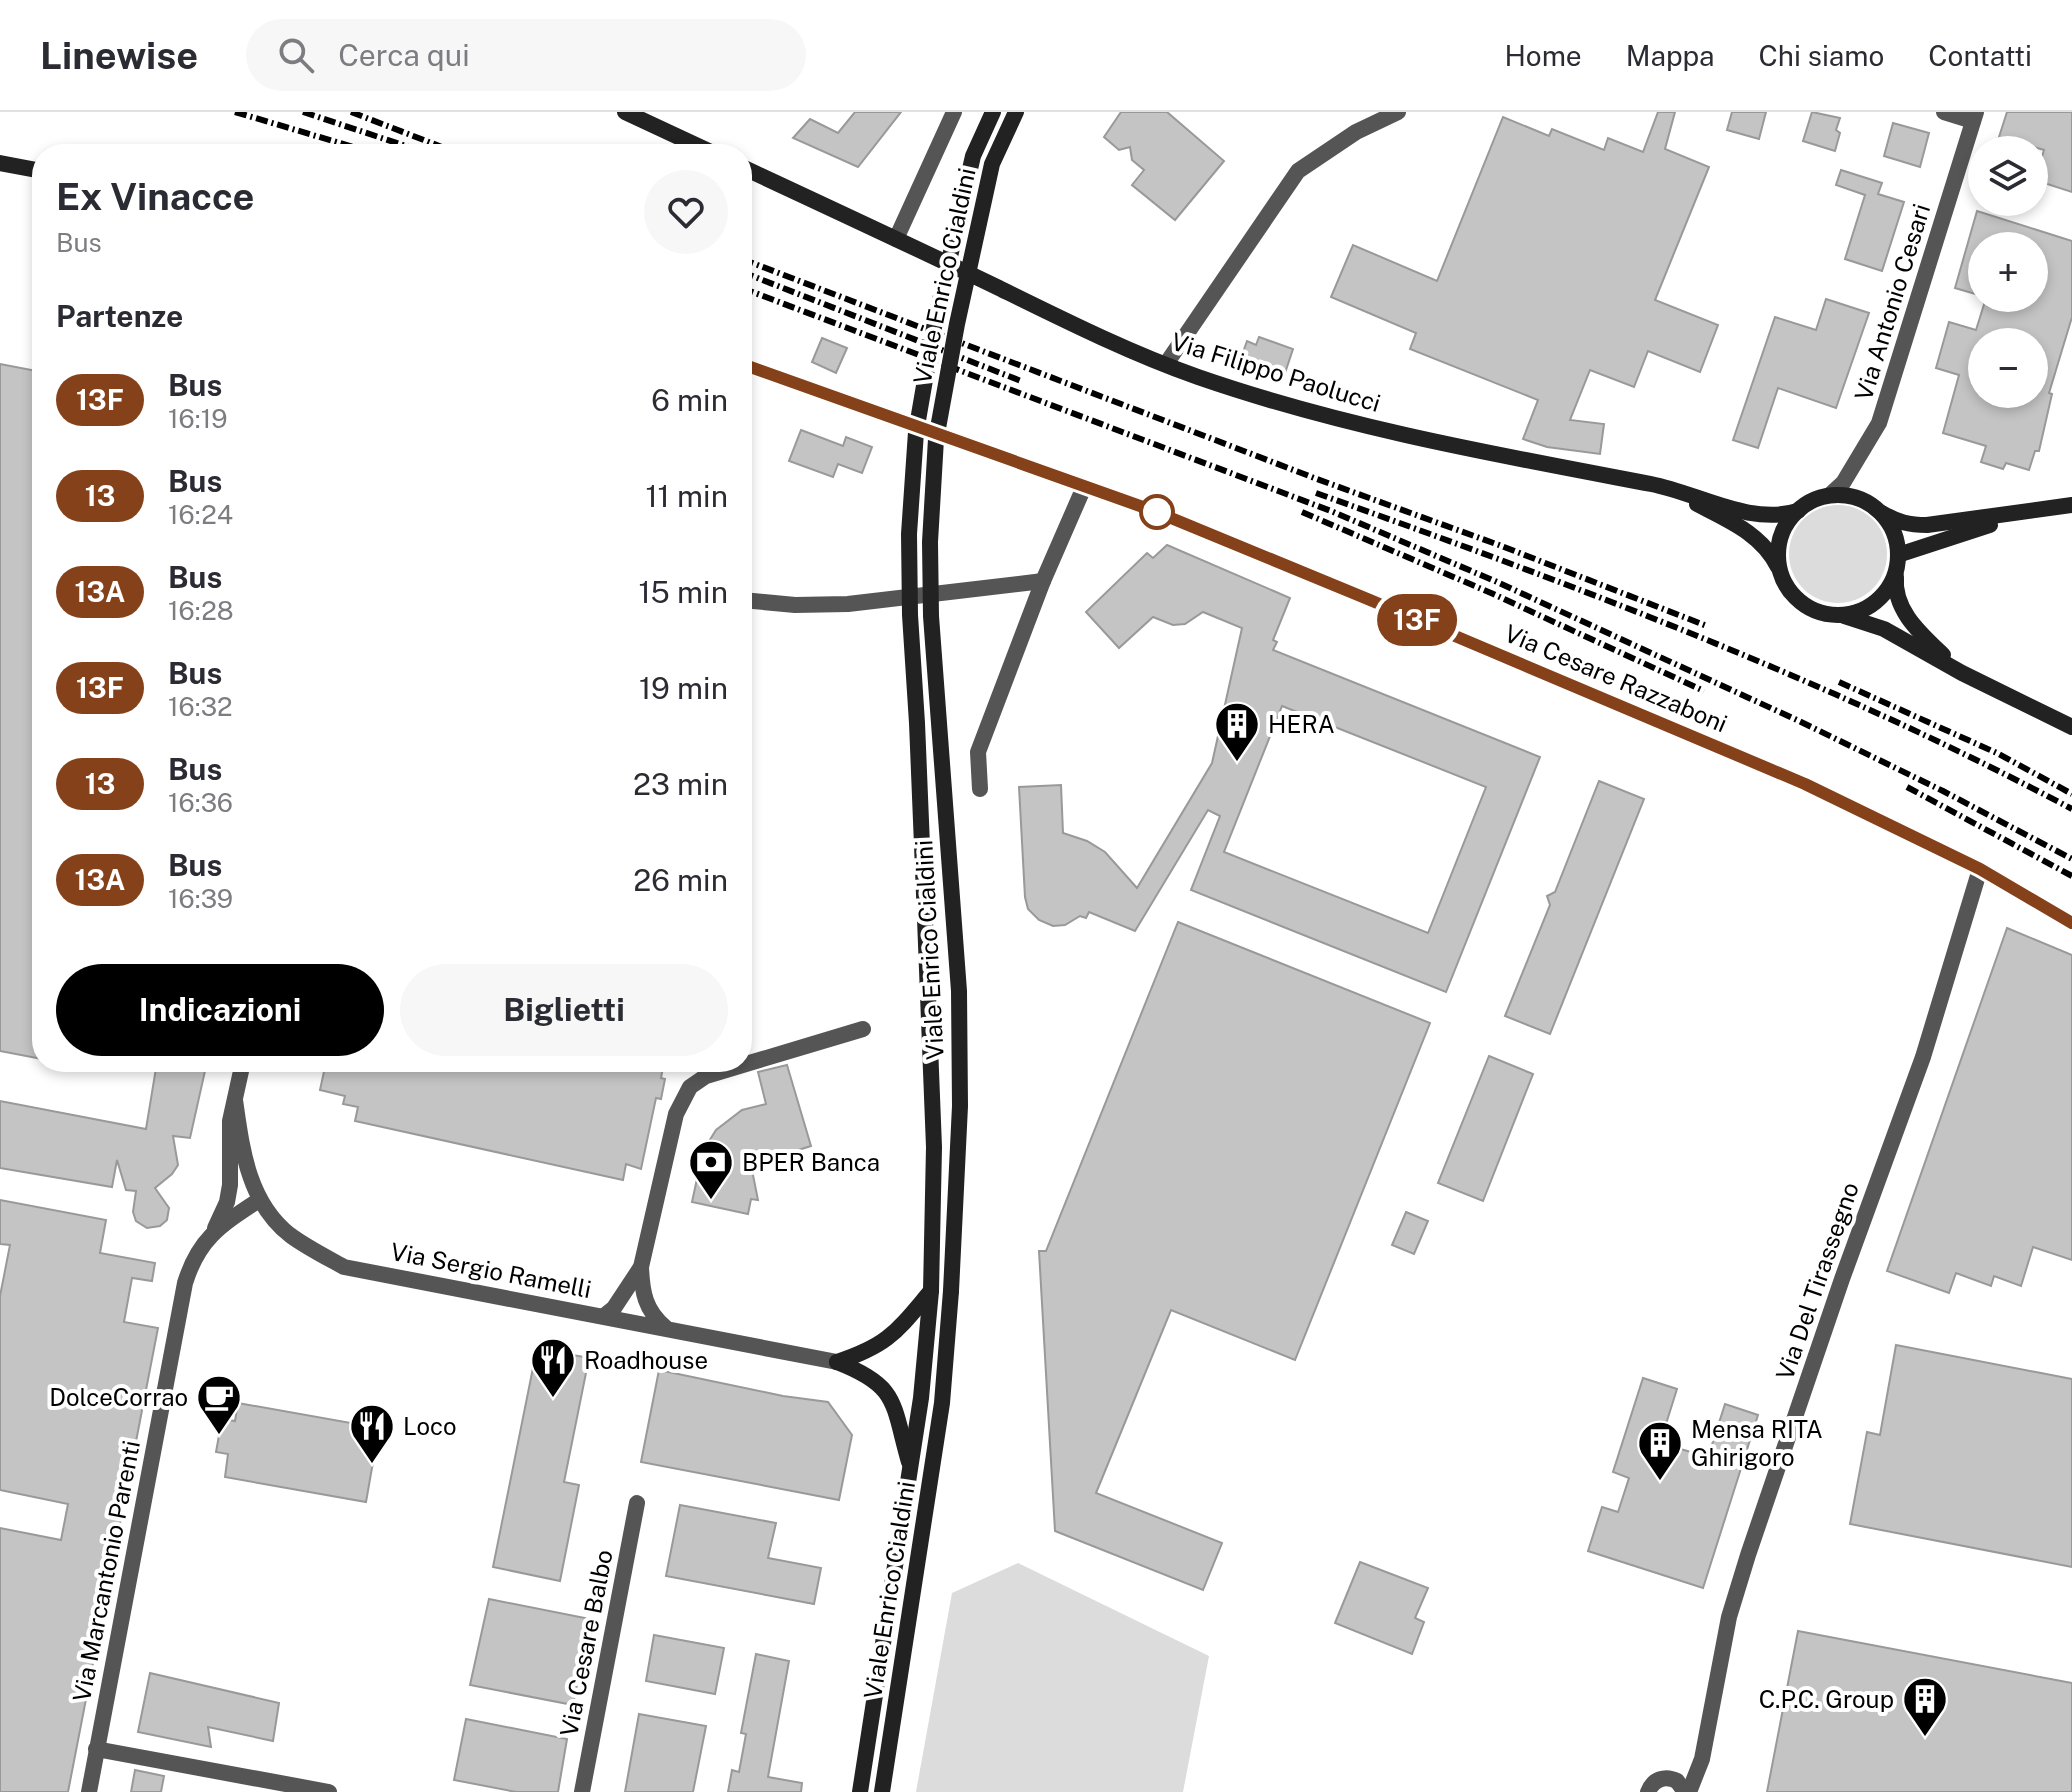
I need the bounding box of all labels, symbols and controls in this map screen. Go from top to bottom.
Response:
search box [246,19,806,91]
text: Linewise [40,33,198,78]
icon: search [274,33,318,77]
text: Cerca qui [338,37,470,73]
text: Home [1505,39,1582,72]
text: Mappa [1626,39,1715,72]
text: Chi siamo [1759,39,1884,72]
text: Contatti [1928,39,2032,72]
map controls [1968,136,2048,408]
button: layers [1968,136,2048,216]
street label: Viale Enrico Cialdini [907,165,981,387]
button: heart [644,170,728,254]
text: Ex Vinacce [56,174,255,219]
street label: Via Antonio Cesari [1849,200,1935,404]
text: Bus [56,227,102,258]
button: + [1968,232,2048,312]
text: Partenze [56,298,183,334]
street label: Via Filippo Paolucci [1168,327,1384,417]
button: − [1968,328,2048,408]
text: Bus [168,367,222,403]
text: 6 min [651,382,728,418]
text: 13F [76,383,124,416]
text: 16:19 [168,403,227,434]
text: Bus [168,463,222,499]
text: 11 min [645,478,728,514]
text: 13 [85,479,115,512]
unlabelled marker [1140,495,1174,529]
text: 16:24 [168,499,233,530]
text: Bus [168,559,222,595]
text: 15 min [638,574,728,610]
text: 13A [75,575,125,608]
line badge: 13F [1371,594,1463,646]
text: 16:28 [168,595,233,626]
text: 13F [1393,603,1441,636]
street label: Via Cesare Razzaboni [1501,618,1731,738]
text: Bus [168,655,222,691]
text: 19 min [639,670,728,706]
text: 13F [76,671,124,704]
text: 16:32 [168,691,233,722]
building icon: HERA [1213,700,1261,763]
place label: HERA [1268,710,1335,738]
text: Bus [168,751,222,787]
text: 23 min [633,766,728,802]
text: 13 [85,767,115,800]
text: 16:36 [168,787,233,818]
street label: Viale Enrico Cialdini [909,839,949,1061]
text: Bus [168,847,222,883]
text: 26 min [633,862,728,898]
text: 13A [75,863,125,896]
text: 16:39 [168,883,233,914]
button: Indicazioni [56,964,384,1056]
button: Biglietti [400,964,728,1056]
bank icon: BPER Banca [687,1138,735,1201]
place label: BPER Banca [742,1148,880,1176]
street label: Via Del Tirassegno [1770,1179,1864,1383]
street label: Via Sergio Ramelli [388,1237,594,1303]
restaurant icon: Roadhouse [529,1336,577,1399]
place label: Roadhouse [584,1346,708,1374]
cafe icon: DolceCorrao [195,1373,243,1436]
place label: DolceCorrao [49,1383,188,1411]
restaurant icon: Loco [348,1402,396,1465]
place label: Loco [403,1412,457,1440]
place label: Mensa RITA Ghirigoro [1691,1415,1823,1471]
building icon: Mensa RITA Ghirigoro [1636,1419,1684,1482]
street label: Via Marcantonio Parenti [67,1438,145,1704]
street label: Viale Enrico Cialdini [858,1479,920,1701]
street label: Via Cesare Balbo [554,1547,618,1739]
building icon: C.P.C. Group [1901,1675,1949,1738]
place label: C.P.C. Group [1759,1685,1894,1713]

